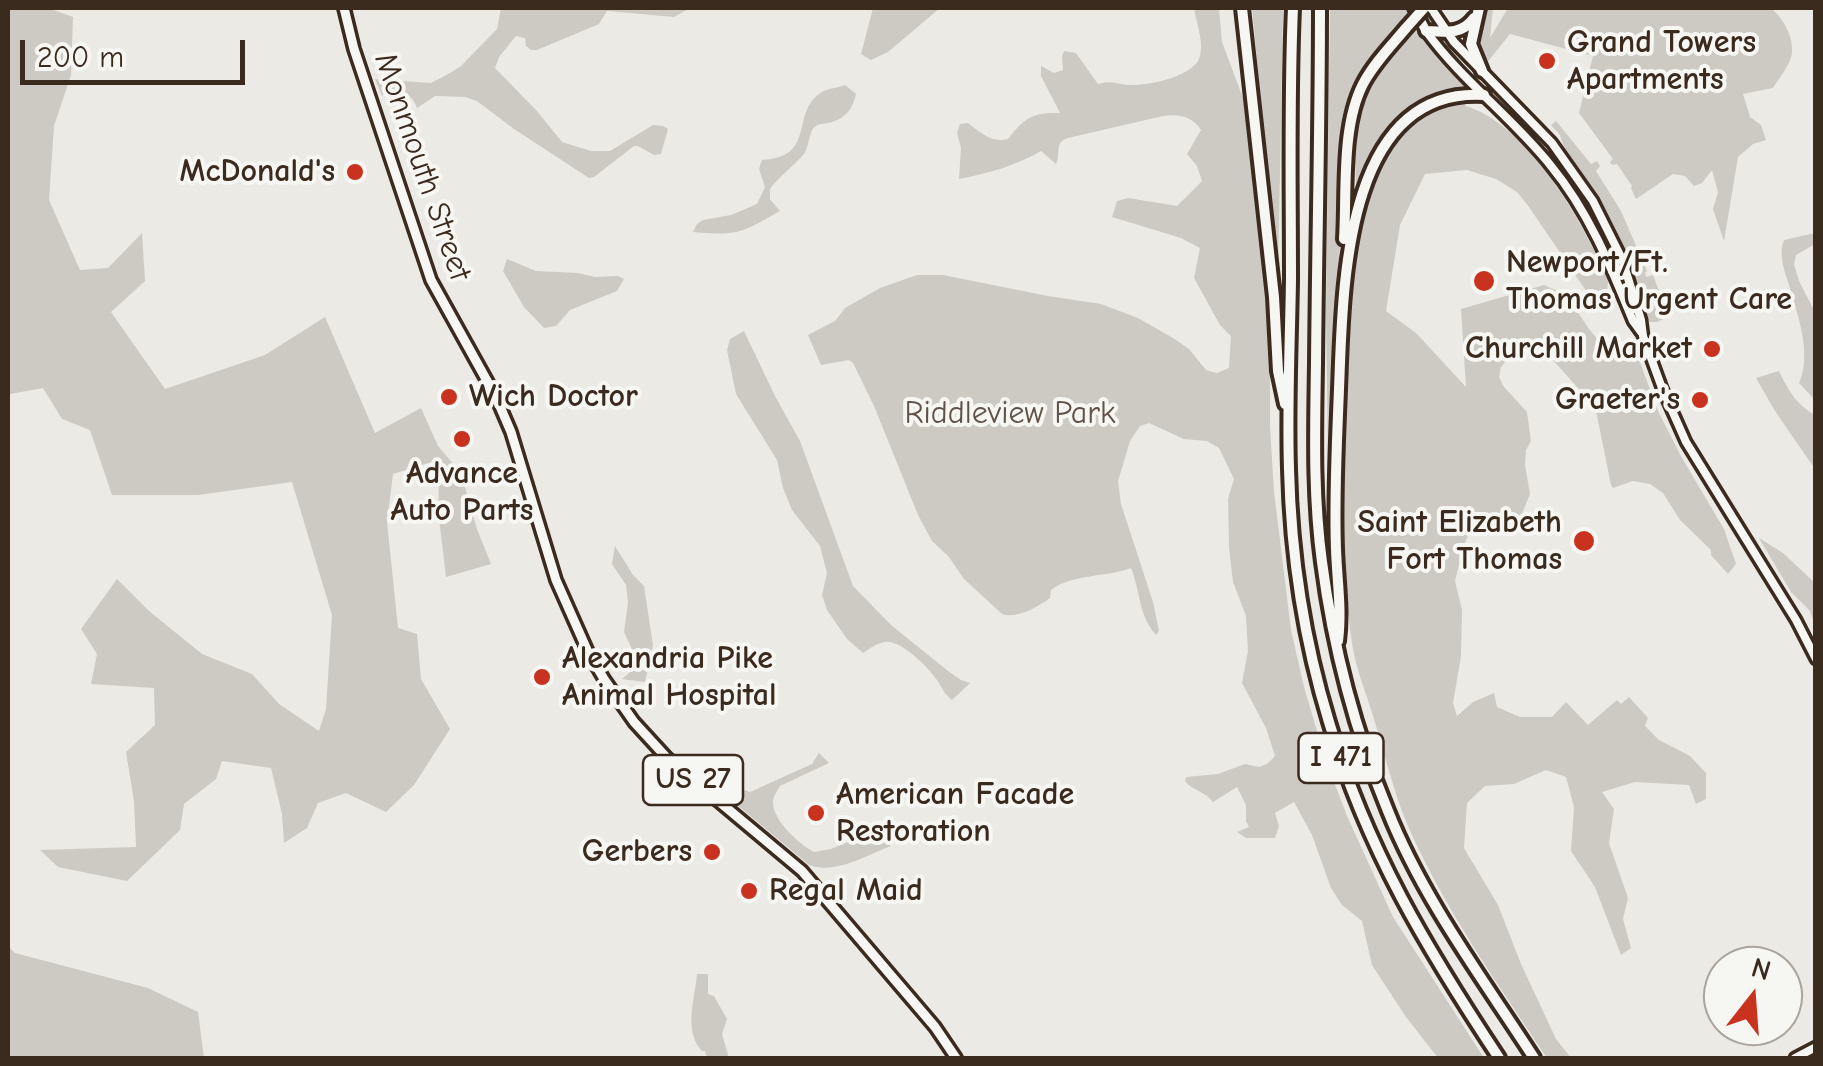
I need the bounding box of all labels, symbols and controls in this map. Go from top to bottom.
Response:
scale bar [25,20,250,82]
place label: Grand Towers Apartments [1567,24,1756,99]
text: 200 m [37,40,124,75]
street label: Monmouth Street [365,48,479,286]
marker: Grand Towers Apartments [1536,50,1558,72]
place label: McDonald's [180,153,335,191]
marker: McDonald's [344,161,366,183]
place label: Newport/Ft. Thomas Urgent Care [1506,244,1792,319]
marker: Newport/Ft. Thomas Urgent Care [1471,268,1497,294]
place label: Churchill Market [1465,330,1692,368]
marker: Churchill Market [1701,338,1723,360]
place label: Wich Doctor [469,378,638,416]
place label: Graeter's [1555,381,1680,419]
marker: Wich Doctor [438,386,460,408]
marker: Graeter's [1689,389,1711,411]
park label: Riddleview Park [904,395,1116,433]
marker: Advance Auto Parts [451,428,473,450]
place label: Advance Auto Parts [391,455,533,530]
place label: Saint Elizabeth Fort Thomas [1358,504,1562,579]
marker: Saint Elizabeth Fort Thomas [1571,528,1597,554]
place label: Alexandria Pike Animal Hospital [562,640,776,715]
marker: Alexandria Pike Animal Hospital [531,666,553,688]
road number: I 471 [1298,733,1384,783]
road number: US 27 [643,755,743,805]
place label: American Facade Restoration [836,776,1074,851]
marker: American Facade Restoration [805,802,827,824]
place label: Gerbers [582,833,692,871]
marker: Gerbers [701,841,723,863]
place label: Regal Maid [769,872,923,910]
marker: Regal Maid [738,880,760,902]
north arrow [1703,946,1803,1046]
text: N [1748,951,1775,987]

